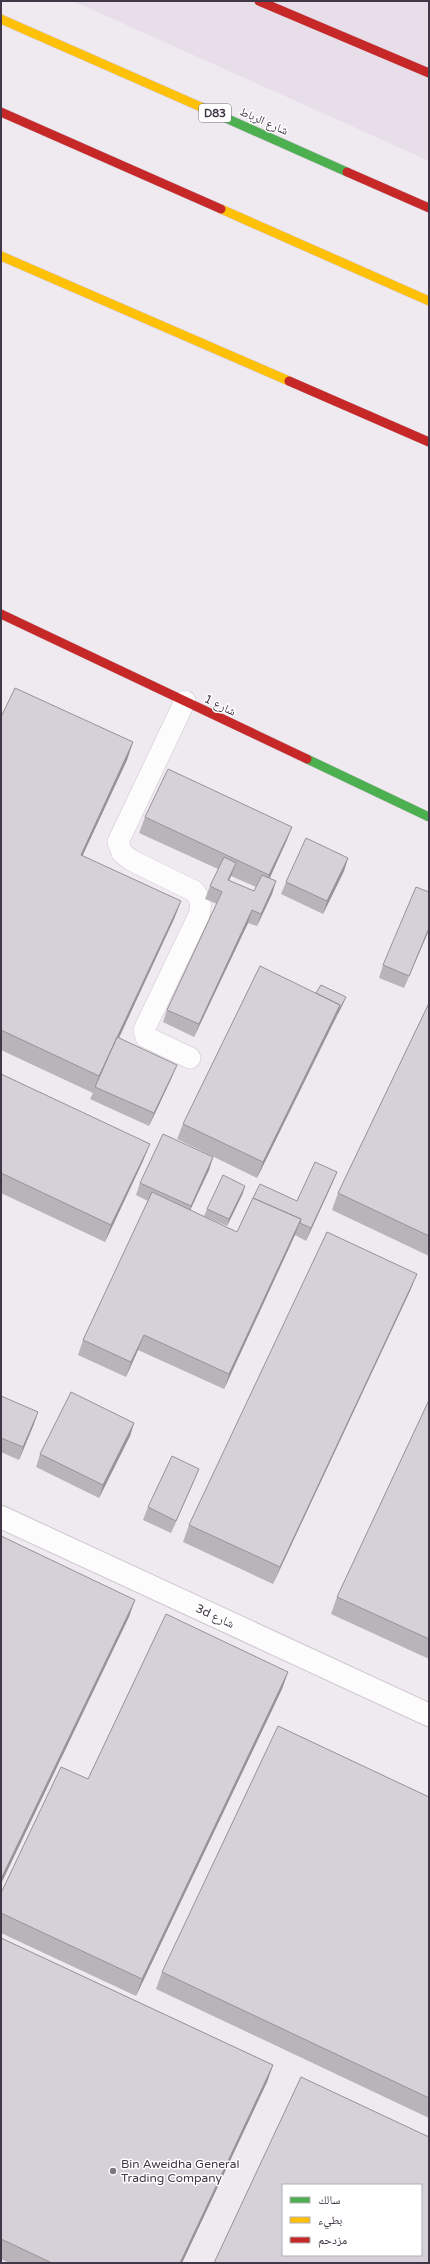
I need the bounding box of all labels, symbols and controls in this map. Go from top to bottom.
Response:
road number: D83 [199,104,231,122]
street label: شارع الرباط [237,104,291,139]
street label: شارع 1 [201,691,238,720]
street label: 3d شارع [193,1601,237,1632]
place label: Bin Aweidha General Trading Company [121,2157,239,2185]
marker: Bin Aweidha General Trading Company [108,2166,118,2176]
legend [282,2184,422,2256]
text: سالك [318,2193,340,2207]
text: بطيء [318,2213,342,2230]
text: مزدحم [318,2233,347,2248]

